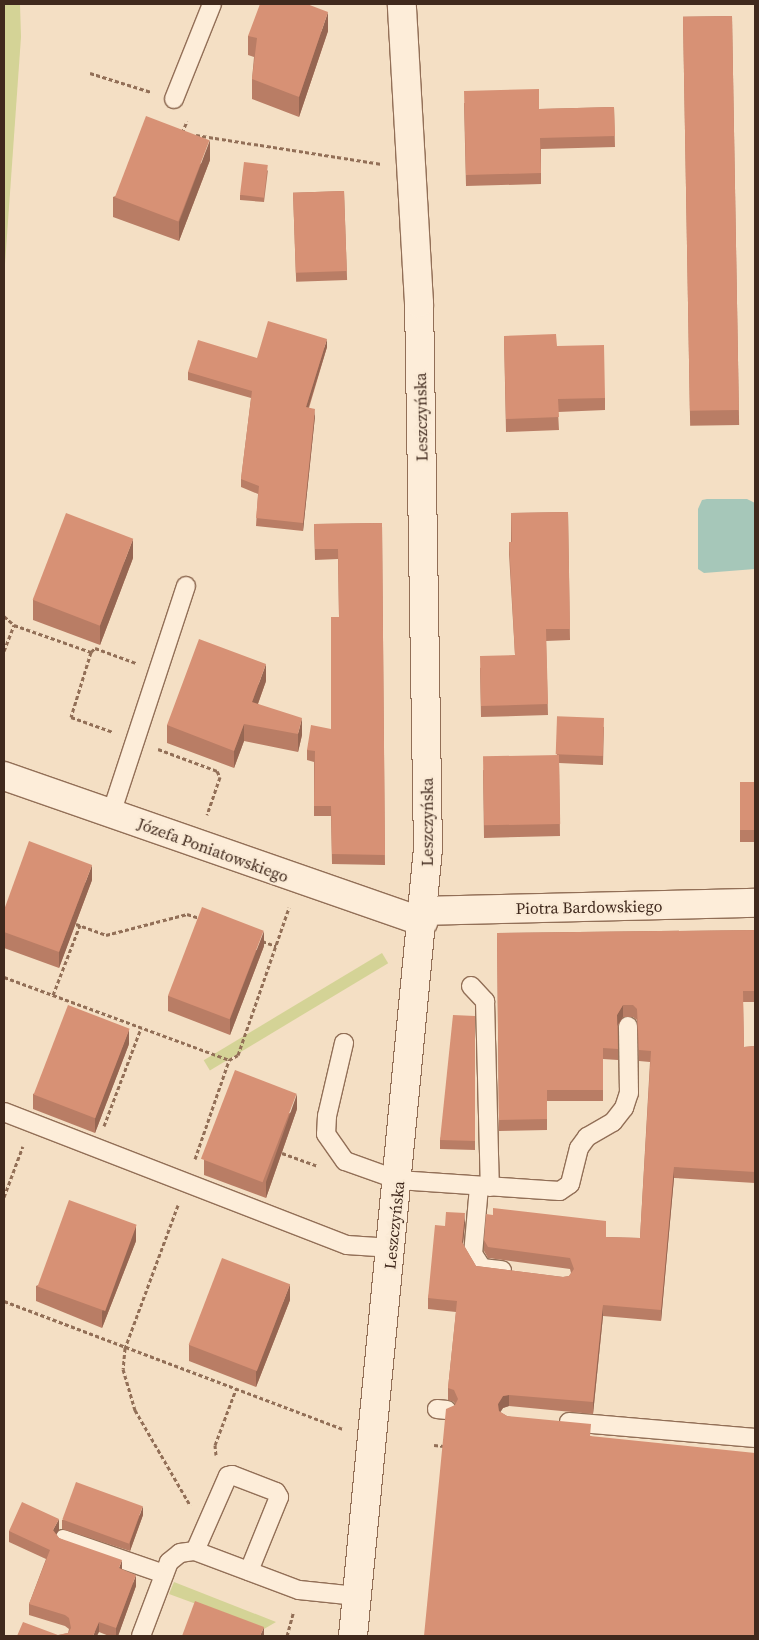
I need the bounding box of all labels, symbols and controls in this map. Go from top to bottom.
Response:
street label: Leszczyńska [411,373,431,461]
street label: Leszczyńska [417,778,437,866]
street label: Józefa Poniatowskiego [135,814,291,886]
street label: Piotra Bardowskiego [516,896,662,918]
street label: Leszczyńska [380,1180,408,1270]

